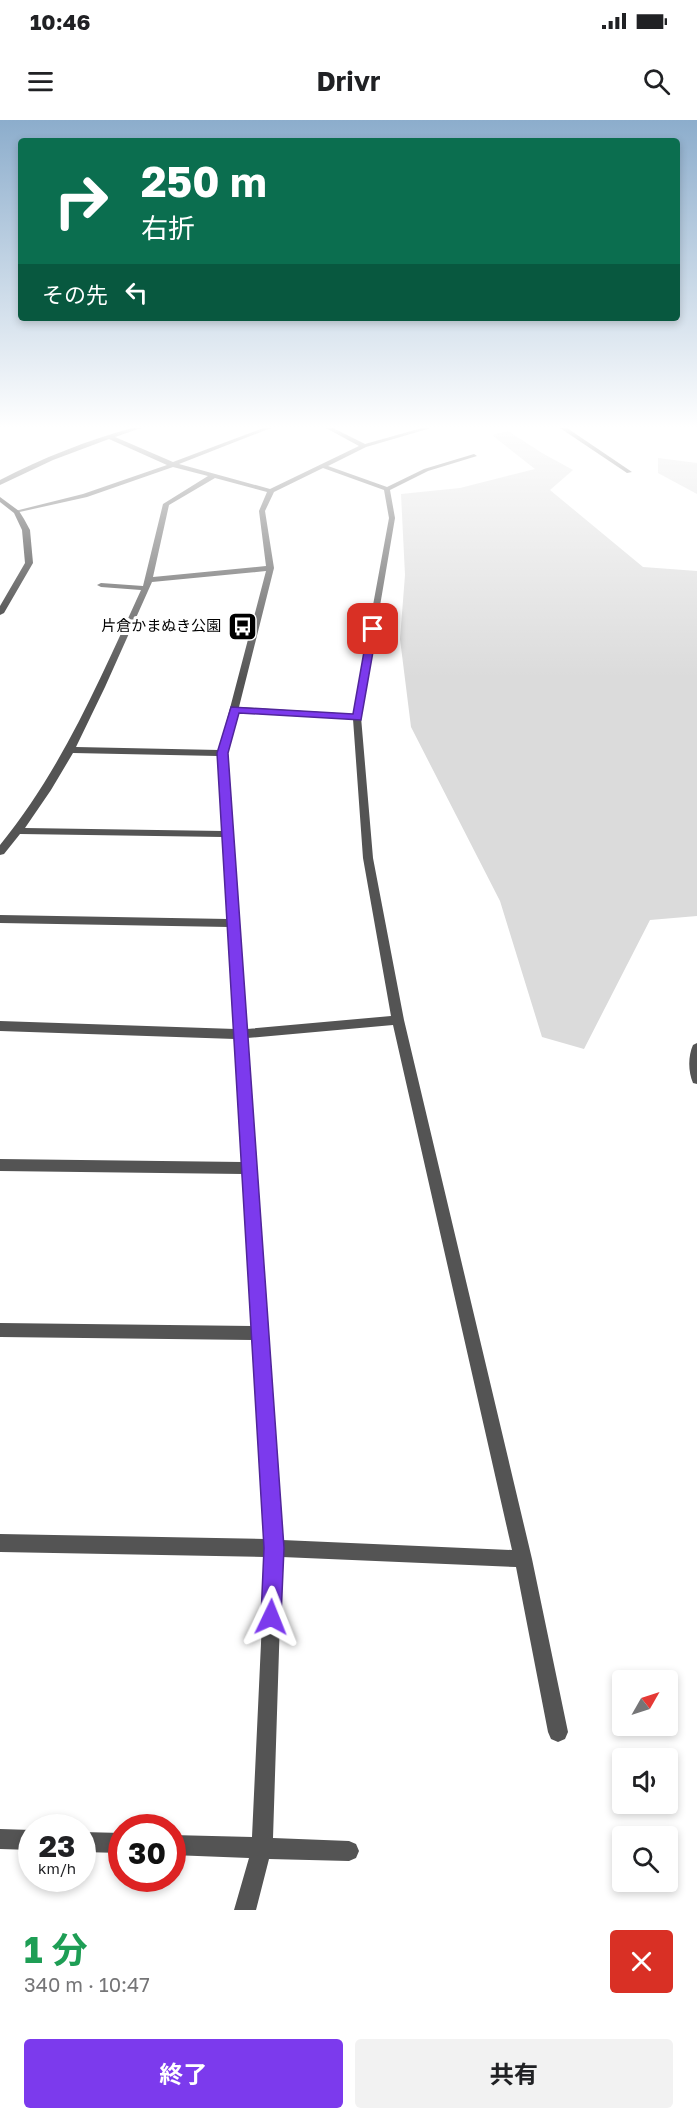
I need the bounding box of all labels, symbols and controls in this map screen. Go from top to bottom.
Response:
text: 10:46 [30,8,90,35]
icon: menu [24,65,57,98]
text: Drivr [317,65,380,97]
icon: search [640,65,673,98]
text: 250 m [141,156,267,206]
icon: right [42,162,120,240]
text: 右折 [141,212,195,244]
icon: left [120,276,153,309]
text: その先 [42,281,108,308]
pin [347,603,398,654]
bus stop icon: 片倉かまぬき公園 [226,610,258,642]
icon: arrive [356,612,389,645]
place label: 片倉かまぬき公園 [101,616,221,634]
position arrow [239,1585,303,1649]
north arrow [612,1670,678,1736]
map controls [612,1670,678,1892]
button: sound [612,1748,678,1814]
speed limit sign: 30 [108,1814,186,1892]
button: search [612,1826,678,1892]
text: 23 [39,1828,75,1864]
text: km/h [38,1859,76,1877]
text: 1 分 [24,1928,88,1971]
button: close [610,1930,673,1993]
text: 340 m · 10:47 [24,1972,150,1996]
button: 終了 [24,2039,343,2108]
button: 共有 [355,2039,673,2108]

